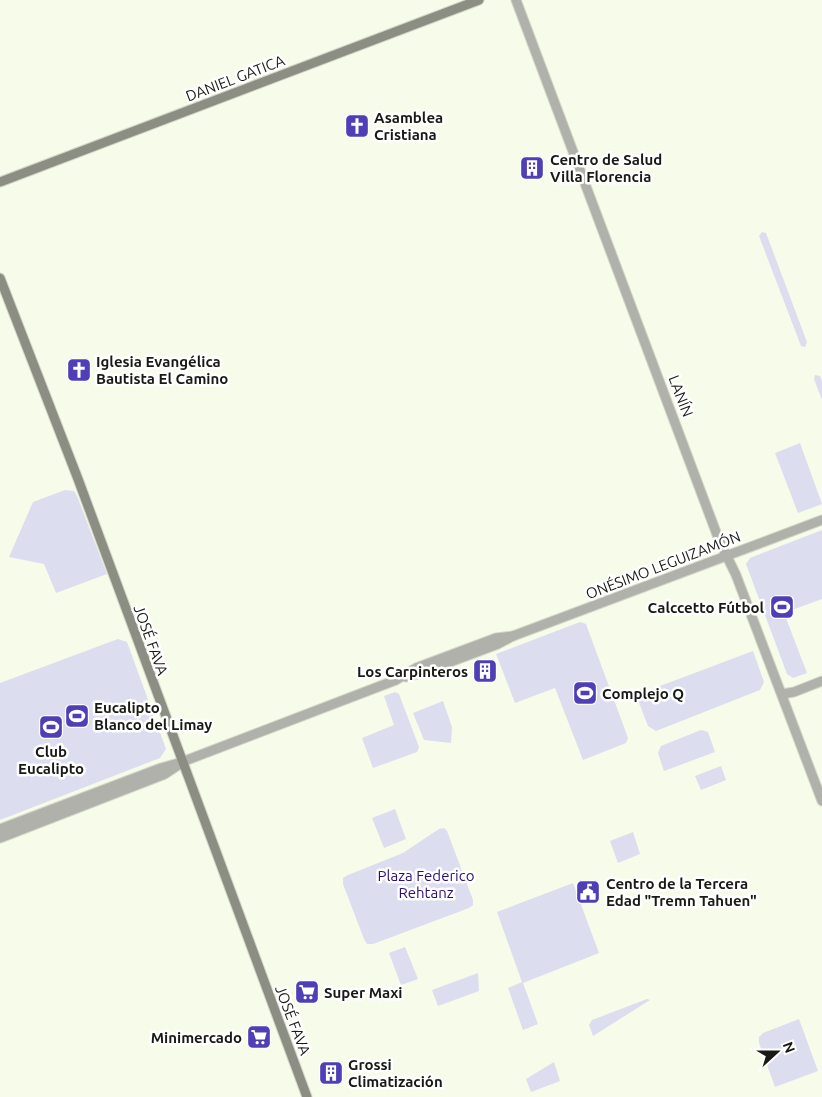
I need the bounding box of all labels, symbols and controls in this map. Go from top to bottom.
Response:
street label: DANIEL GATICA [183,51,287,105]
place label: Asamblea Cristiana [374,109,443,143]
church icon: Asamblea Cristiana [344,113,370,139]
place label: Centro de Salud Villa Florencia [550,151,662,185]
building icon: Centro de Salud Villa Florencia [519,155,545,181]
place label: Iglesia Evangélica Bautista El Camino [96,353,228,387]
church icon: Iglesia Evangélica Bautista El Camino [66,357,92,383]
street label: LANÍN [665,373,697,419]
street label: ONÉSIMO LEGUIZAMÓN [583,528,743,602]
sports icon: Calccetto Fútbol [769,594,795,620]
place label: Calccetto Fútbol [648,599,764,616]
street label: JOSÉ FAVA [130,603,172,678]
building icon: Los Carpinteros [472,658,498,684]
place label: Los Carpinteros [357,663,468,680]
sports icon: Complejo Q [572,680,598,706]
place label: Complejo Q [602,685,684,702]
place label: Eucalipto Blanco del Limay [94,699,212,733]
sports icon: Eucalipto Blanco del Limay [64,703,90,729]
sports icon: Club Eucalipto [38,714,64,740]
place label: Club Eucalipto [18,743,84,777]
park label: Plaza Federico Rehtanz [378,867,474,901]
place label: Centro de la Tercera Edad "Tremn Tahuen" [606,875,757,909]
public building icon: Centro de la Tercera Edad "Tremn Tahuen" [575,879,601,905]
supermarket icon: Super Maxi [294,979,320,1005]
street label: JOSÉ FAVA [272,983,314,1058]
place label: Super Maxi [324,984,402,1001]
supermarket icon: Minimercado [246,1024,272,1050]
north arrow [752,1027,802,1077]
place label: Minimercado [151,1029,242,1046]
text: N [780,1040,798,1055]
place label: Grossi Climatización [348,1056,443,1090]
building icon: Grossi Climatización [318,1060,344,1086]

